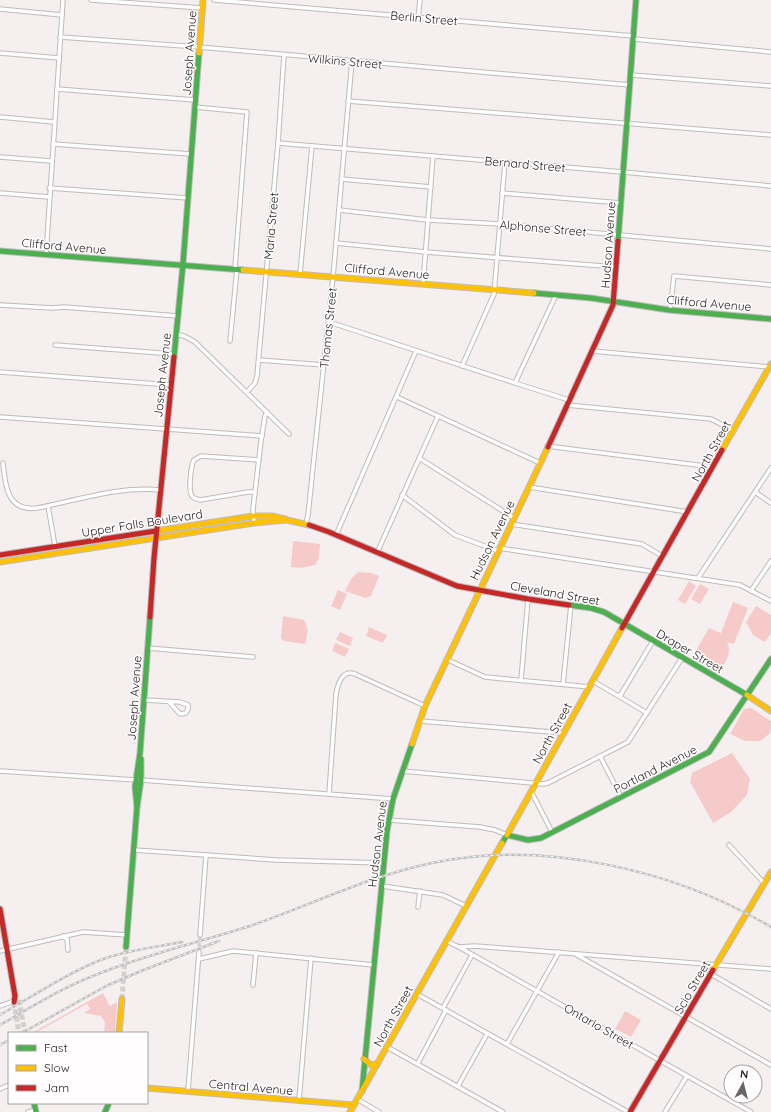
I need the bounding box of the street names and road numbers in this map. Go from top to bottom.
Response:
street label: Berlin Street [390,8,458,28]
street label: Joseph Avenue [179,10,199,96]
street label: Wilkins Street [307,50,383,72]
street label: Bernard Street [484,153,566,175]
street label: Maria Street [261,192,281,260]
street label: Hudson Avenue [597,201,619,289]
street label: Alphonse Street [499,217,587,239]
street label: Clifford Avenue [21,235,107,257]
street label: Clifford Avenue [344,260,430,282]
street label: Thomas Street [316,287,340,369]
street label: Clifford Avenue [666,292,752,314]
street label: Joseph Avenue [150,332,174,418]
street label: North Street [688,418,734,484]
street label: Hudson Avenue [466,497,518,582]
street label: Upper Falls Boulevard [80,506,204,540]
street label: Cleveland Street [509,578,601,608]
street label: Draper Street [654,626,726,676]
street label: Joseph Avenue [124,655,144,741]
street label: North Street [529,700,575,766]
street label: Portland Avenue [611,741,699,796]
street label: Hudson Avenue [364,800,390,888]
street label: Scio Street [671,958,713,1016]
street label: North Street [370,983,416,1049]
street label: Ontario Street [561,1000,637,1052]
street label: Central Avenue [208,1076,294,1098]

